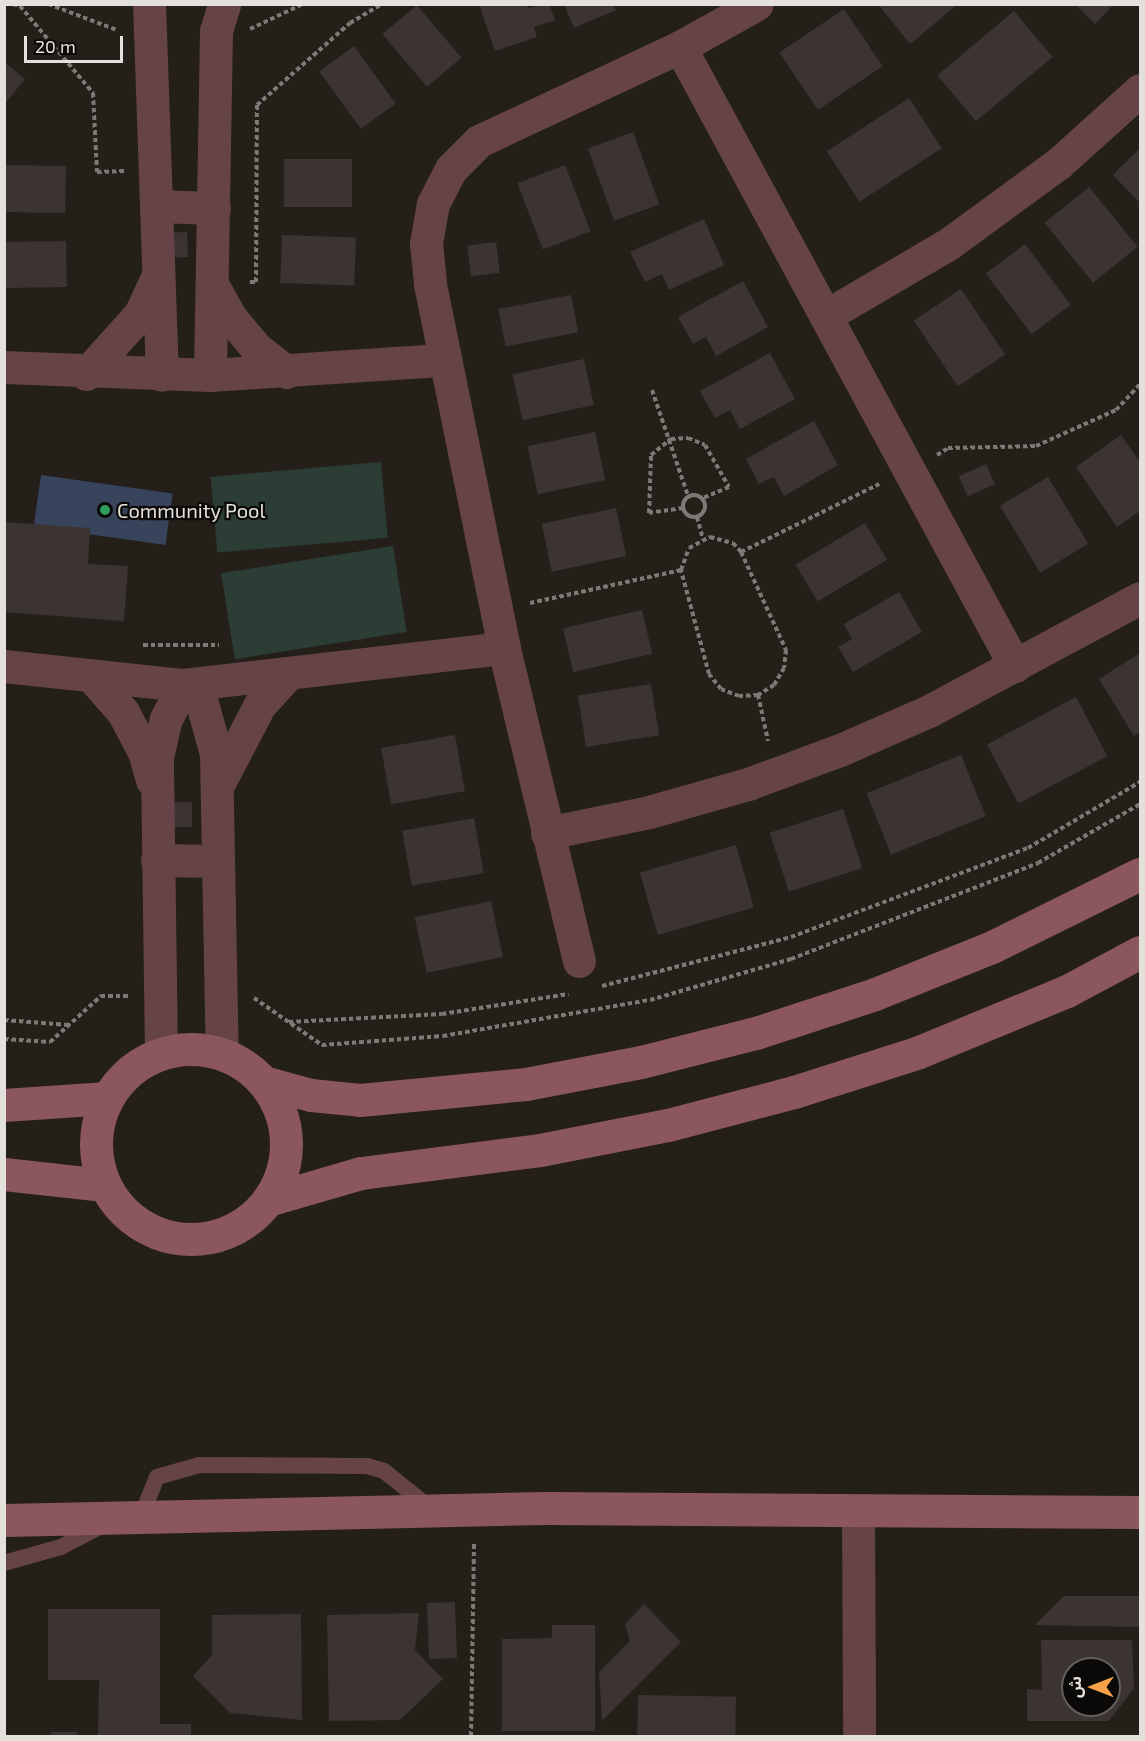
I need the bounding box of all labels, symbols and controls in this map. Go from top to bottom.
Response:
scale bar [27,24,126,62]
text: 20 m [35,35,76,57]
place label: Community Pool [117,498,266,522]
marker: Community Pool [98,503,112,517]
north arrow [1061,1657,1121,1717]
text: ش [1065,1676,1084,1698]

